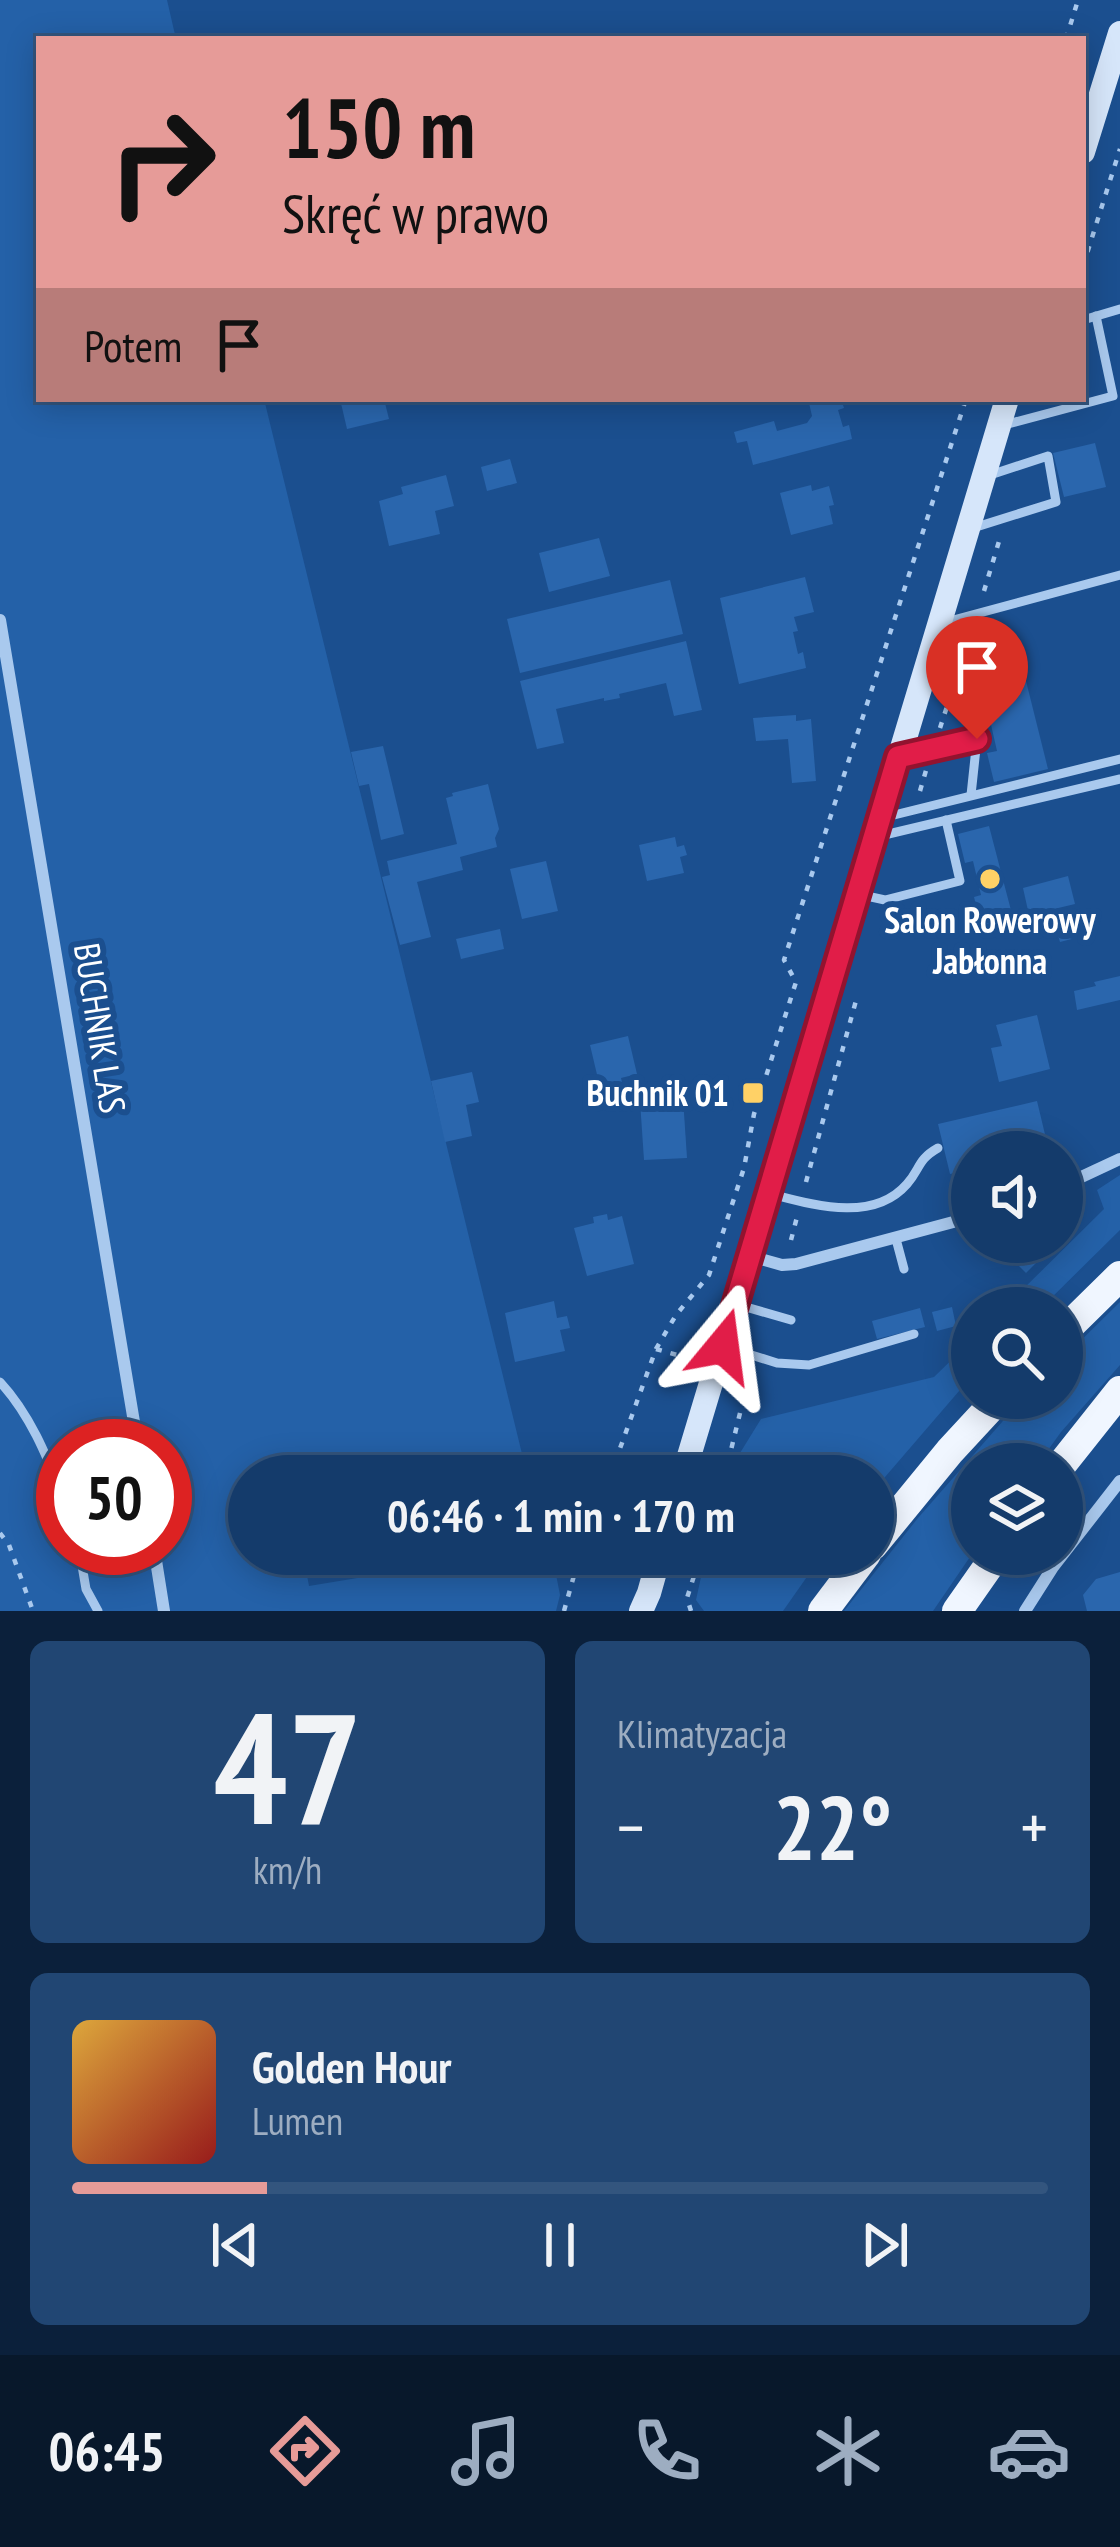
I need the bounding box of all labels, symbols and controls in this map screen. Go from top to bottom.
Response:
text: 150 m [282,72,475,181]
icon: right [84,84,240,240]
text: Skręć w prawo [282,178,549,248]
icon: arrive [206,312,272,378]
text: Potem [84,316,182,374]
pin [926,616,1028,739]
icon: arrive [944,634,1010,700]
marker: Salon Rowerowy Jabłonna [977,866,1003,892]
place label: Salon Rowerowy Jabłonna [884,896,1096,984]
street label: BUCHNIK LAS [64,940,137,1116]
place label: Buchnik 01 [587,1069,729,1116]
marker: Buchnik 01 [740,1080,766,1106]
map controls [951,1131,1083,1575]
button: sound [951,1131,1083,1263]
position arrow [660,1283,786,1409]
button: search [951,1287,1083,1419]
speed limit sign: 50 [36,1419,192,1575]
button: layers [951,1443,1083,1575]
text: 06:46 · 1 min · 170 m [387,1486,735,1544]
text: 47 [213,1665,362,1867]
text: Klimatyzacja [617,1708,787,1759]
text: 22° [773,1768,892,1885]
text: − [617,1784,644,1869]
text: + [1021,1784,1048,1869]
text: km/h [253,1844,322,1895]
text: Golden Hour [252,2037,452,2095]
text: Lumen [252,2095,343,2146]
icon: previous [202,2212,268,2278]
icon: pause [527,2212,593,2278]
icon: next [852,2212,918,2278]
icon: directions [263,2409,347,2493]
icon: music [444,2409,528,2493]
icon: phone [625,2409,709,2493]
icon: climate [806,2409,890,2493]
icon: car [987,2409,1071,2493]
text: 06:45 [49,2416,165,2486]

